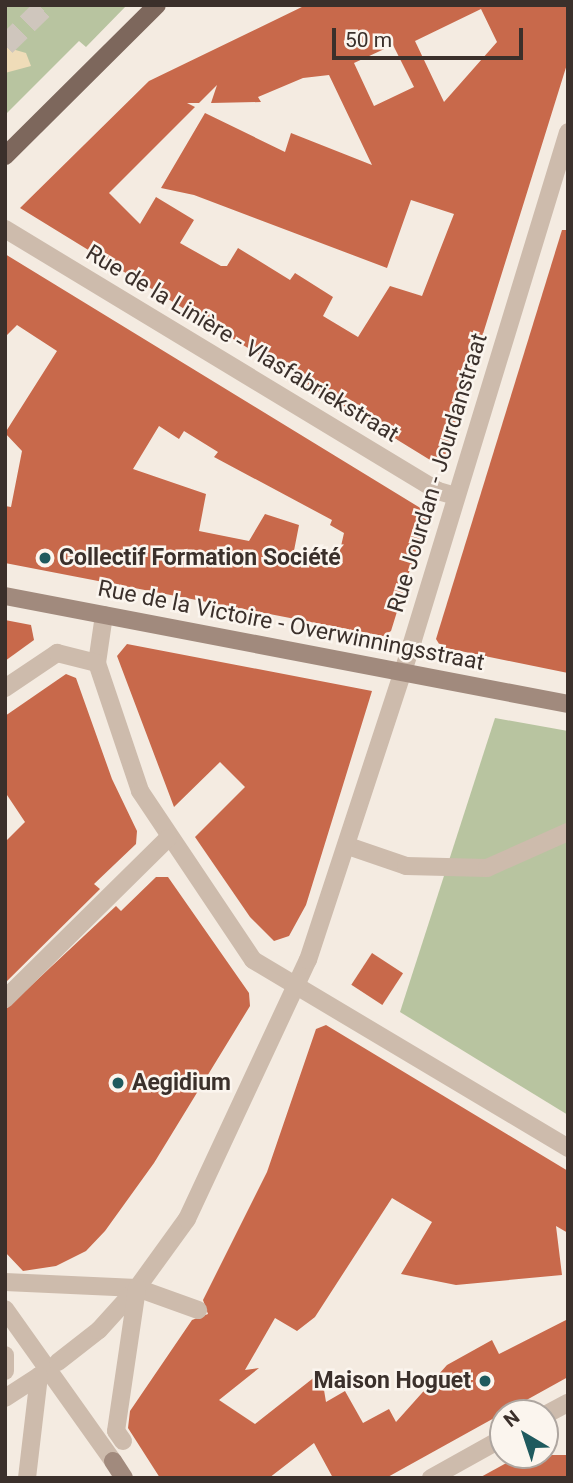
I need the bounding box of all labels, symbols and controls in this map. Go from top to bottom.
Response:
scale bar [335,14,526,58]
text: 50 m [345,28,392,52]
street label: Rue de la Linière - Vlasfabriekstraat [81,239,403,449]
street label: Rue Jourdan - Jourdanstraat [382,330,494,616]
place label: Collectif Formation Société [59,544,341,572]
marker: Collectif Formation Société [37,550,53,566]
street label: Rue de la Victoire - Overwinningsstraat [96,575,486,677]
place label: Aegidium [132,1069,231,1097]
marker: Aegidium [110,1075,126,1091]
place label: Maison Hoguet [314,1367,471,1395]
marker: Maison Hoguet [477,1373,493,1389]
north arrow [489,1399,559,1469]
text: N [499,1406,524,1432]

